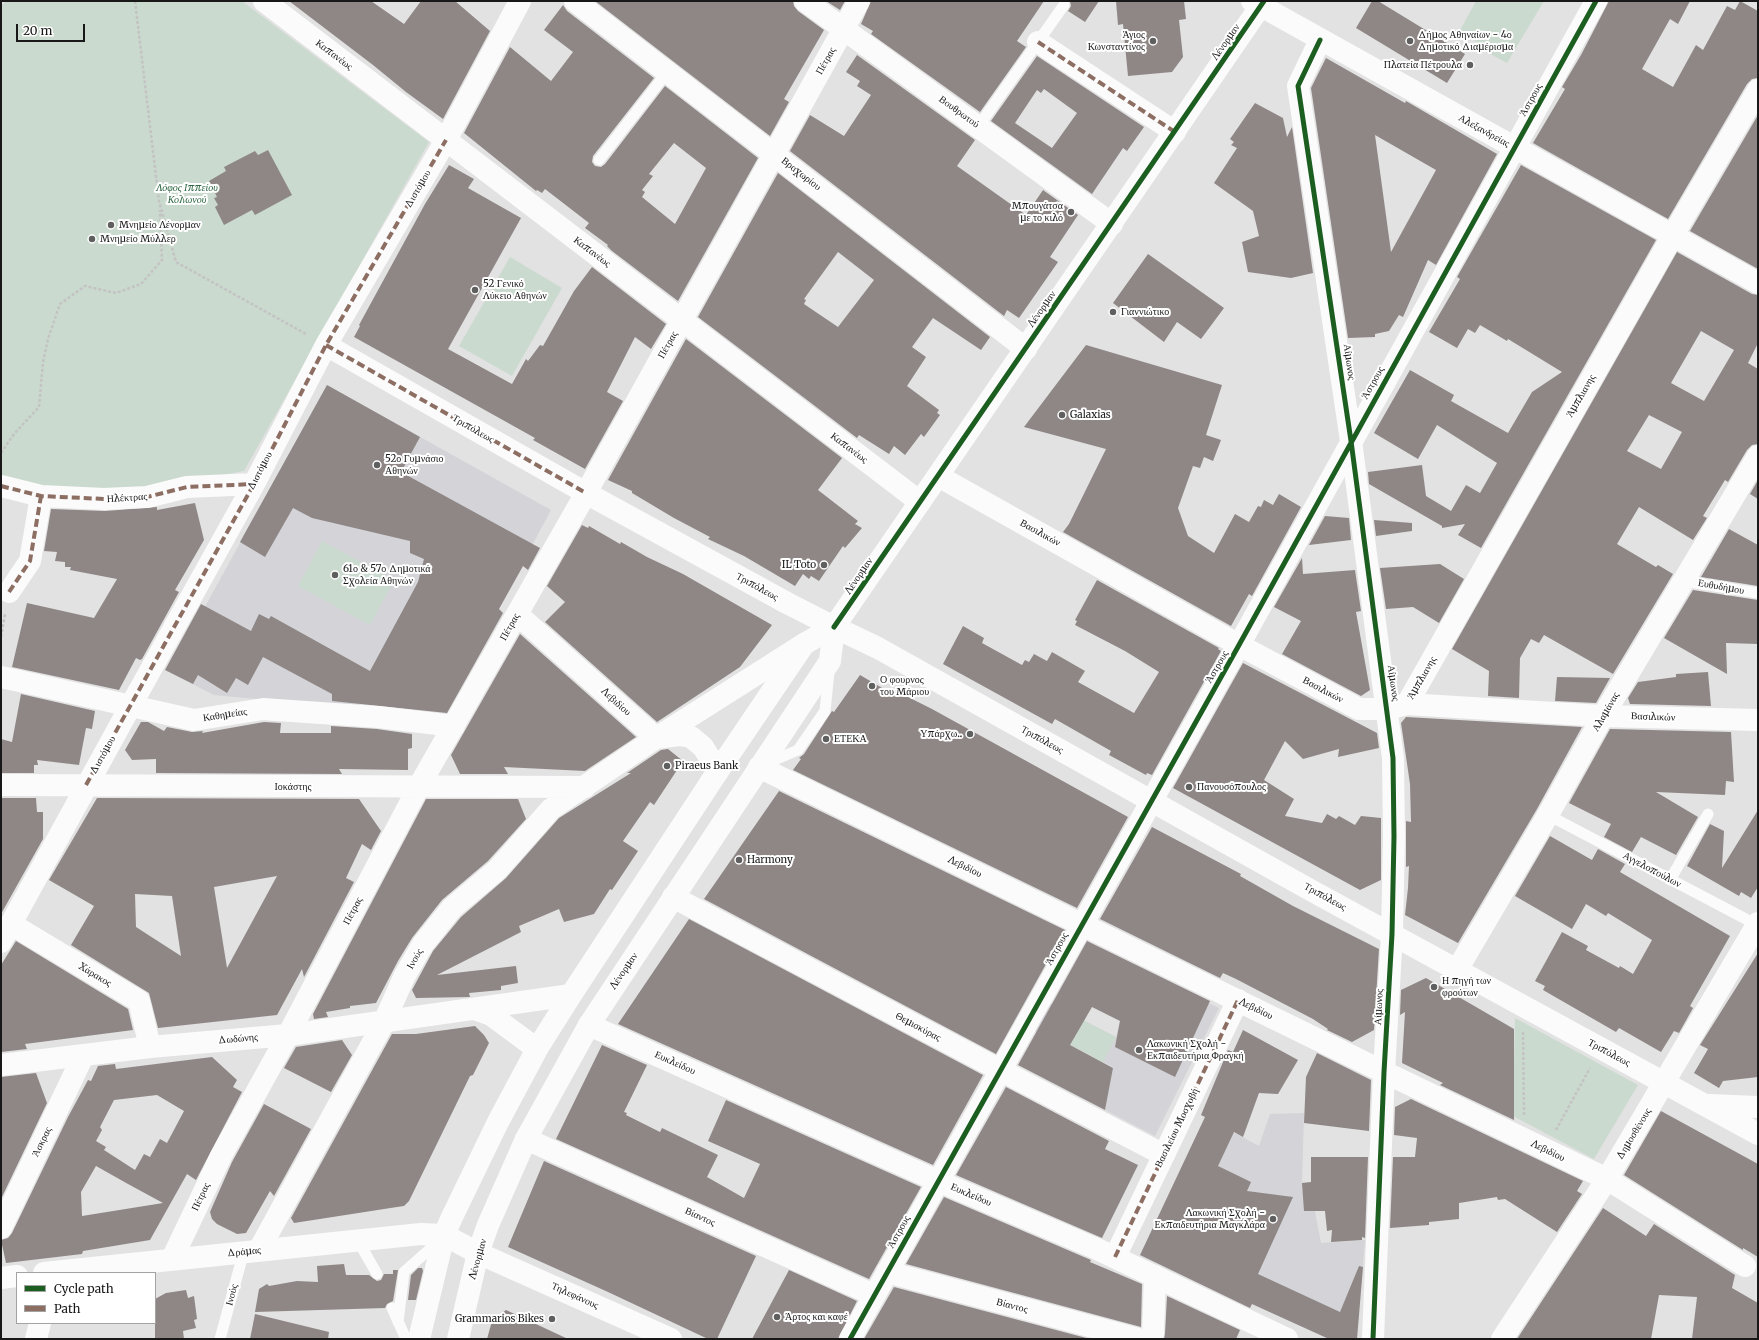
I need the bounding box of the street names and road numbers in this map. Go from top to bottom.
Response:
street label: Λένορμαν [1209,22,1243,62]
street label: Καπανέως [313,37,355,73]
street label: Πέτρας [814,45,838,77]
street label: Άστρους [1517,82,1545,118]
street label: Βουθρωτού [936,93,982,131]
street label: Αλεξανδρείας [1456,112,1512,150]
street label: Βραχωρίου [779,155,823,193]
street label: Διστόμου [402,168,434,210]
street label: Καπανέως [571,234,613,270]
street label: Λένορμαν [1025,289,1059,329]
street label: Πέτρας [656,329,680,361]
street label: Αίμωνος [1341,343,1357,381]
street label: Άστρους [1359,365,1387,401]
street label: Άμπλιανης [1564,372,1598,420]
street label: Τριπόλεως [450,412,496,446]
street label: Καπανέως [828,430,870,466]
street label: Διστόμου [245,450,275,492]
street label: Ηλέκτρας [106,491,148,505]
street label: Βασιλικών [1018,517,1062,549]
street label: Λένορμαν [842,556,876,596]
street label: Τριπόλεως [734,571,780,603]
street label: Ευθυδήμου [1697,577,1745,597]
street label: Πέτρας [498,611,522,643]
street label: Άστρους [1203,649,1231,685]
street label: Άμπλιανης [1405,654,1439,702]
street label: Αίμωνος [1385,664,1401,702]
street label: Βασιλικών [1301,674,1345,706]
street label: Λεβιδίου [599,686,633,718]
street label: Αλαμάνας [1590,690,1622,734]
street label: Καθημείας [202,706,248,724]
street label: Βασιλικών [1631,710,1675,724]
street label: Τριπόλεως [1019,724,1065,756]
street label: Διστόμου [88,734,118,776]
street label: Ιοκάστης [274,781,312,793]
street label: Αγγελοπούλων [1621,850,1683,890]
street label: Λεβιδίου [946,854,984,880]
street label: Τριπόλεως [1302,881,1348,913]
street label: Πέτρας [341,895,365,927]
street label: Άστρους [1043,931,1071,967]
street label: Ινούς [404,947,426,971]
street label: Λένορμαν [607,951,641,991]
street label: Χάρακος [76,960,114,990]
street label: Αίμωνος [1372,989,1386,1025]
street label: Λεβιδίου [1237,996,1275,1022]
street label: Θεμισκύρας [893,1010,943,1044]
street label: Δωδώνης [218,1031,258,1047]
street label: Τριπόλεως [1586,1037,1632,1069]
street label: Ευκλείδου [653,1049,697,1077]
street label: Βασιλείου Μοσχοβή [1153,1086,1201,1170]
street label: Δημοσθένους [1614,1106,1654,1162]
street label: Άσκρας [30,1125,54,1159]
street label: Λεβιδίου [1529,1138,1567,1164]
street label: Πέτρας [189,1181,213,1213]
street label: Ευκλείδου [949,1181,993,1209]
street label: Βίαντος [683,1205,717,1229]
street label: Άστρους [885,1214,913,1250]
street label: Λένορμαν [467,1237,489,1281]
street label: Δράμας [226,1244,262,1260]
street label: Τηλεφάνους [550,1280,600,1312]
street label: Ινούς [223,1283,241,1307]
street label: Βίαντος [995,1296,1029,1316]

